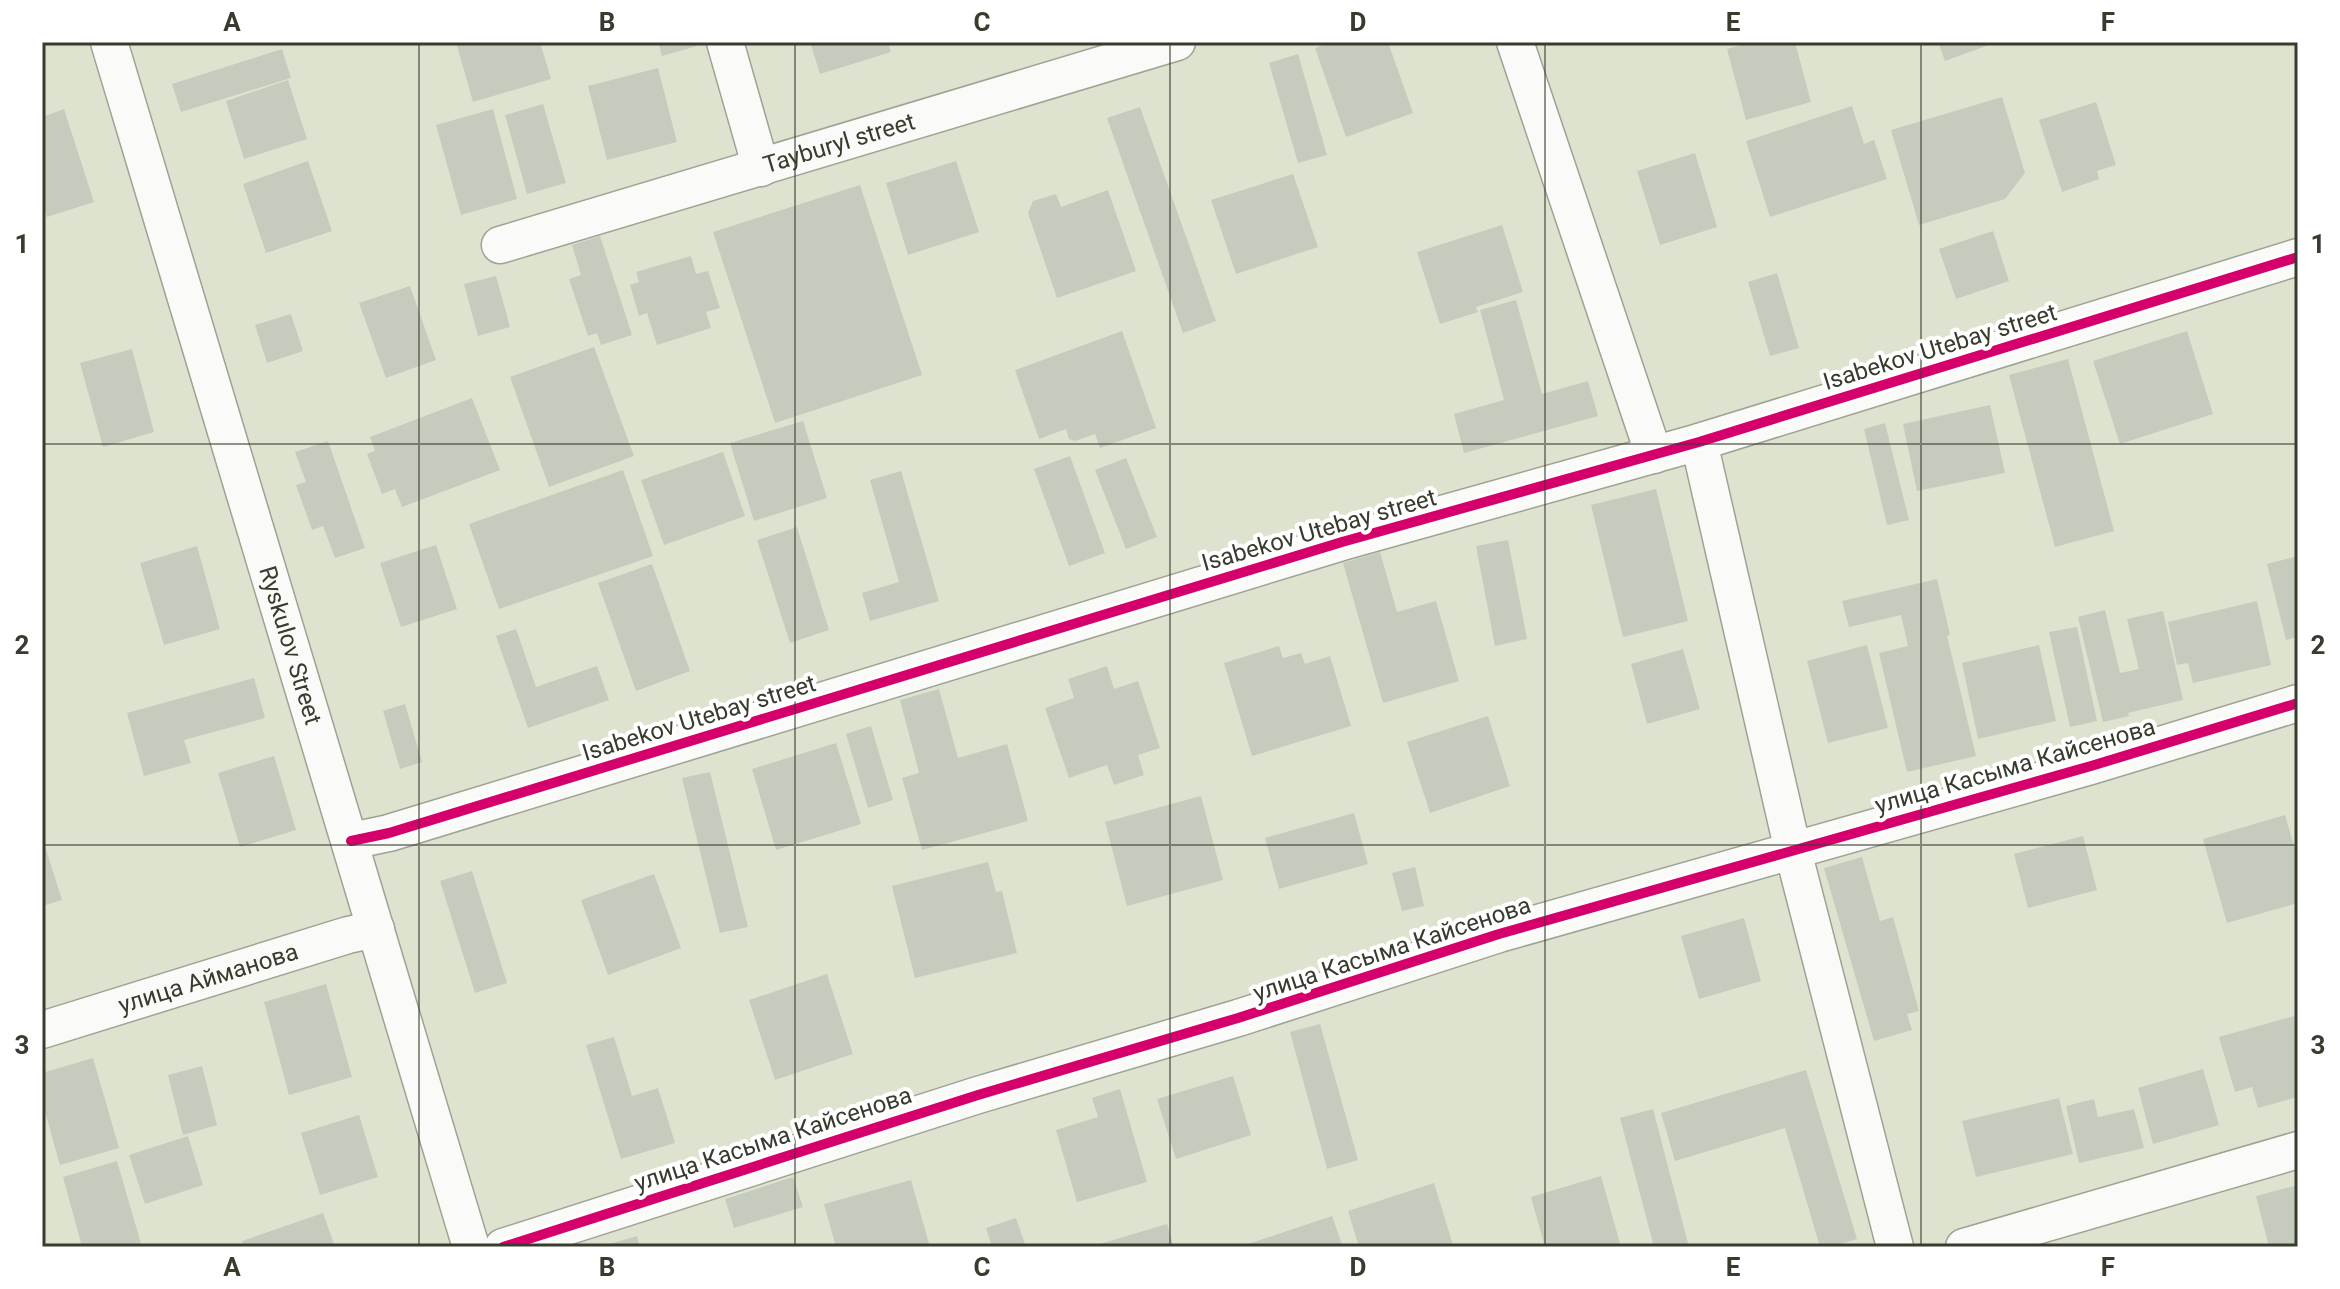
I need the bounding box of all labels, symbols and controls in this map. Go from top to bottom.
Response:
text: A [223,7,241,37]
text: B [599,7,615,37]
text: C [973,7,991,37]
text: D [1350,7,1366,37]
text: E [1726,7,1741,37]
text: F [2101,7,2115,37]
street label: Tayburyl street [760,107,918,179]
text: 1 [15,229,29,259]
text: 1 [2311,229,2325,259]
street label: Isabekov Utebay street [1820,298,2060,396]
street label: Isabekov Utebay street [1198,483,1440,577]
street label: Ryskulov Street [253,563,327,728]
text: 2 [15,630,29,660]
text: 2 [2311,630,2325,660]
street label: Isabekov Utebay street [579,669,819,767]
street label: улица Касыма Кайсенова [1872,713,2158,819]
street label: улица Касыма Кайсенова [1250,891,1534,1007]
street label: улица Айманова [115,937,301,1019]
text: 3 [15,1030,29,1060]
text: 3 [2311,1030,2325,1060]
street label: улица Касыма Кайсенова [631,1081,915,1197]
text: A [223,1252,241,1282]
text: B [599,1252,615,1282]
text: C [973,1252,991,1282]
text: D [1350,1252,1366,1282]
text: E [1726,1252,1741,1282]
text: F [2101,1252,2115,1282]

